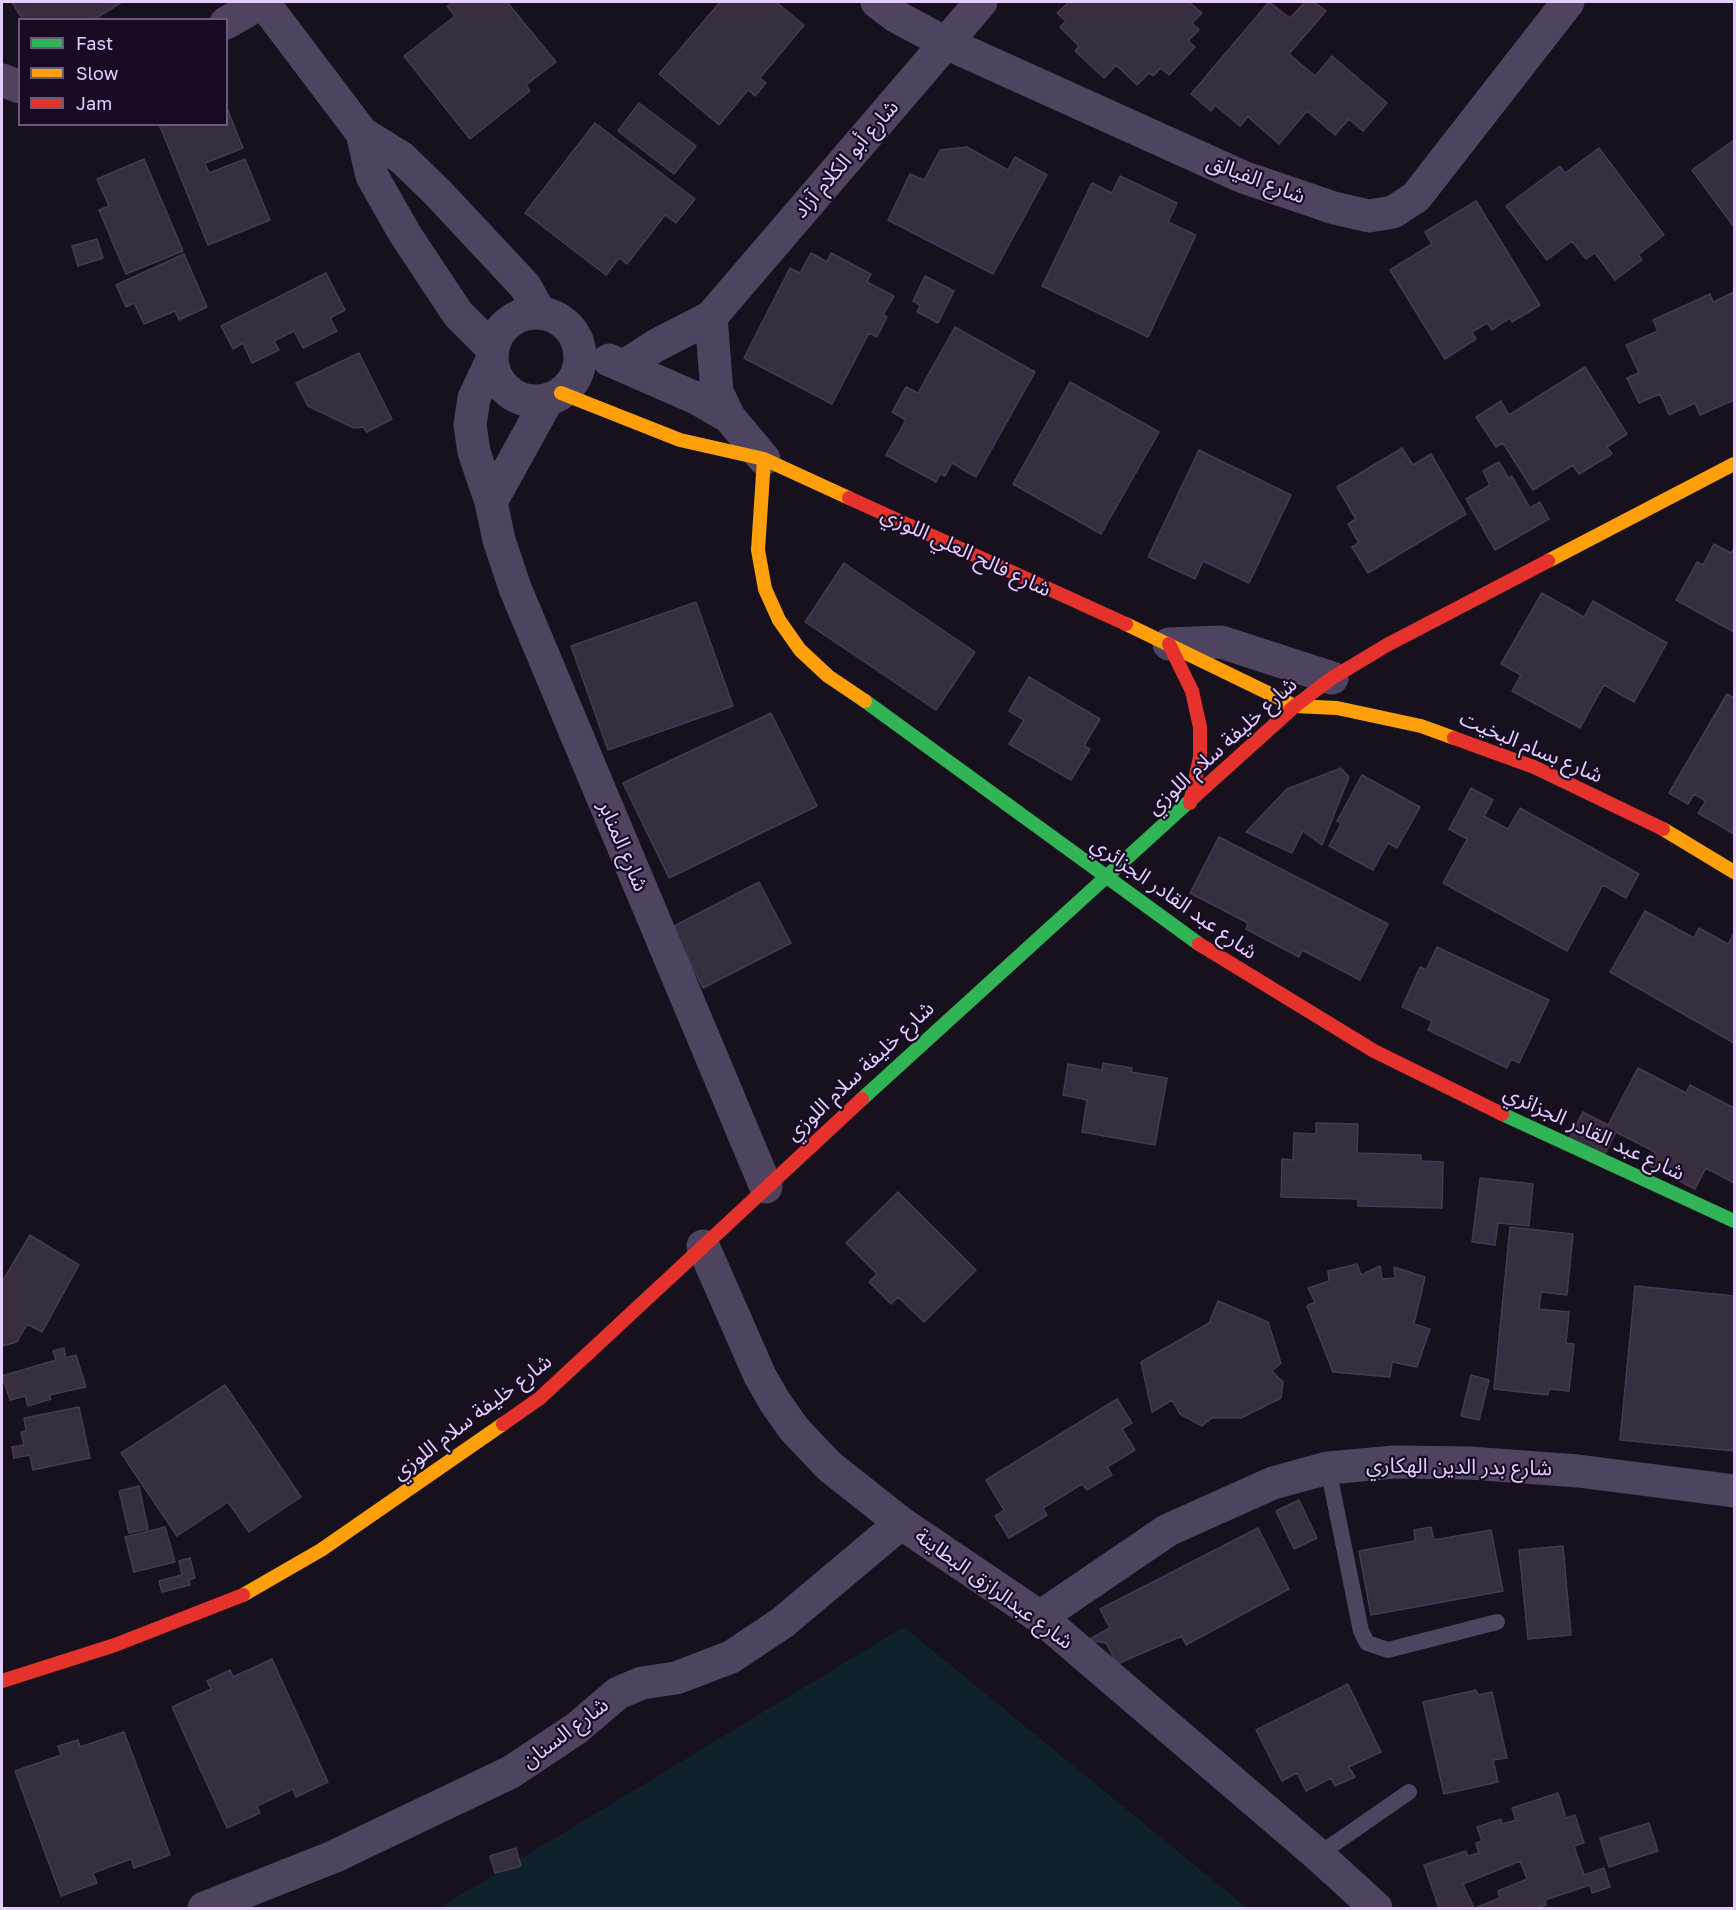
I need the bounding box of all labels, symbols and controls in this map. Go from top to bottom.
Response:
legend [18,18,228,126]
text: Fast [76,32,113,54]
text: Slow [76,62,118,84]
text: Jam [76,92,112,114]
street label: شارع أبو الكلام آزاد [788,95,904,223]
street label: شارع الفيالق [1203,149,1309,209]
street label: شارع فالح العلي اللوزي [877,502,1055,602]
street label: شارع خليفة سلام اللوزي [1142,672,1302,820]
street label: شارع بسام البخيت [1456,706,1606,788]
street label: شارع المنابر [593,797,653,895]
street label: شارع عبد القادر الجزائري [1086,831,1262,965]
street label: شارع خليفة سلام اللوزي [781,996,939,1146]
street label: شارع عبد القادر الجزائري [1499,1080,1689,1186]
street label: شارع خليفة سلام اللوزي [387,1349,557,1485]
street label: شارع بدر الدين الهكاري [1366,1453,1552,1481]
street label: شارع عبدالرازق البطاينة [910,1523,1078,1655]
street label: شارع السنان [517,1692,613,1774]

